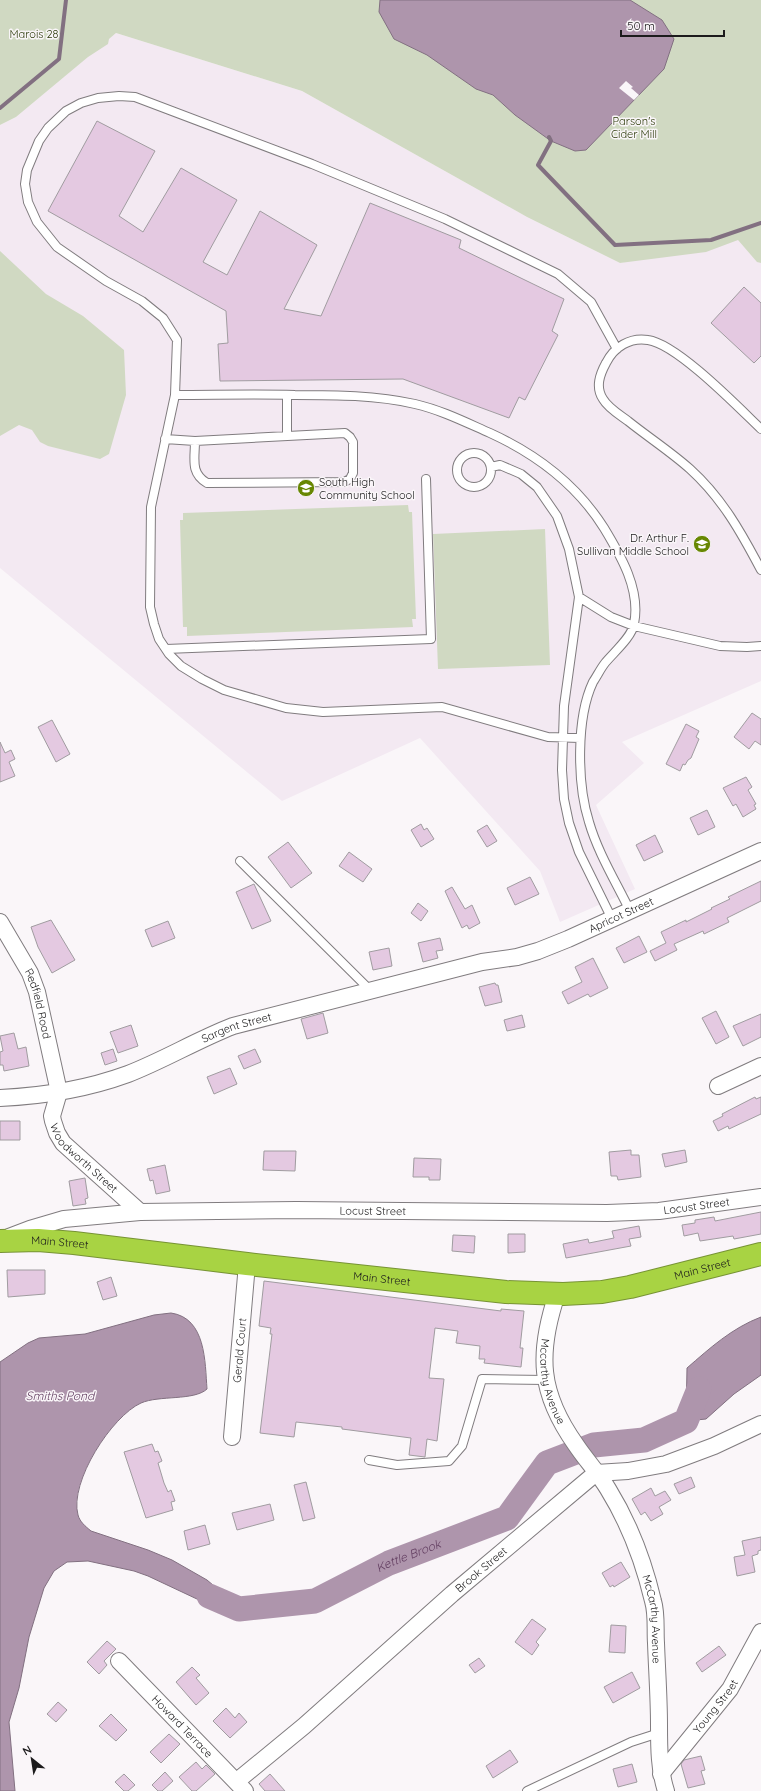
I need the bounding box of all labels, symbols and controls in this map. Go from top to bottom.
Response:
scale bar [621,12,724,38]
text: 50 m [627,18,655,33]
park label: Marois 28 [10,27,59,41]
park label: Parson's Cider Mill [611,114,657,141]
place label: South High Community School [319,475,415,502]
school or university icon: South High Community School [296,478,316,498]
place label: Dr. Arthur F. Sullivan Middle School [577,531,689,558]
school or university icon: Dr. Arthur F. Sullivan Middle School [692,534,712,554]
street label: Apricot Street [586,894,656,936]
street label: Redfield Road [22,966,54,1040]
street label: Sargent Street [199,1009,273,1046]
street label: Woodworth Street [47,1121,121,1196]
street label: Locust Street [662,1194,731,1217]
street label: Locust Street [339,1203,406,1218]
street label: Main Street [31,1233,90,1252]
street label: Main Street [673,1255,732,1283]
street label: Main Street [352,1269,411,1289]
street label: Gerald Court [230,1317,249,1383]
street label: Mccarthy Avenue [537,1338,568,1427]
water label: Smiths Pond [26,1388,96,1403]
water label: Kettle Brook [373,1535,444,1575]
street label: Brook Street [452,1544,510,1595]
street label: McCarthy Avenue [639,1573,664,1664]
street label: Young Street [690,1677,741,1736]
street label: Howard Terrace [149,1692,216,1761]
north arrow [12,1739,52,1779]
text: N [20,1742,34,1758]

